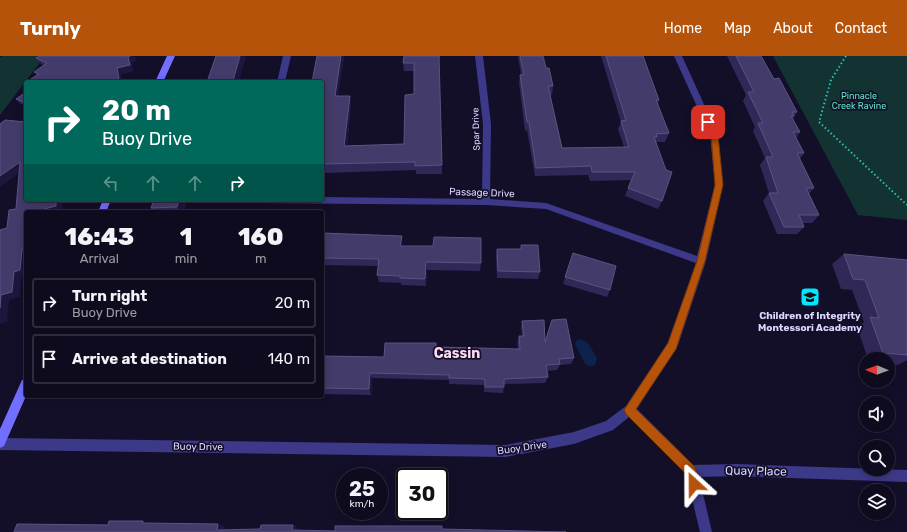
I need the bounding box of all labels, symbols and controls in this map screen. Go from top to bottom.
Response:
text: Turnly [20,17,81,40]
text: Home [664,20,702,37]
text: Map [724,20,751,37]
text: About [773,20,813,37]
text: Contact [835,20,887,37]
park label: Pinnacle Creek Ravine [832,91,886,111]
text: 20 m [102,94,171,127]
icon: right [36,96,88,148]
pin [691,105,725,139]
street label: Spar Drive [470,107,482,151]
icon: arrive [697,111,719,133]
text: Buoy Drive [102,128,192,150]
icon: left [100,172,122,194]
icon: ahead [142,172,164,194]
icon: ahead [184,172,206,194]
icon: right [226,172,248,194]
street label: Passage Drive [449,186,515,200]
text: 16:43 [65,223,134,251]
text: 1 [180,223,192,251]
text: 160 [238,223,283,251]
text: Arrival [80,251,119,266]
text: min [175,251,197,266]
text: m [255,251,266,266]
school or university icon: Children of Integrity Montessori Academy [799,286,821,308]
text: Turn right [72,287,147,305]
icon: right [38,292,60,314]
text: 20 m [275,294,310,312]
text: Buoy Drive [72,305,137,320]
place label: Children of Integrity Montessori Academy [758,310,862,334]
district label: Cassin [434,345,480,362]
icon: arrive [38,348,60,370]
text: Arrive at destination [72,350,227,368]
text: 140 m [268,350,310,368]
north arrow [859,352,895,388]
map controls [859,352,895,520]
button: sound [859,396,895,432]
street label: Buoy Drive [497,439,548,457]
button: search [859,440,895,476]
street label: Buoy Drive [173,441,223,453]
position arrow [673,463,715,505]
street label: Quay Place [725,463,787,479]
speed limit sign: 30 [396,468,448,520]
text: 25 [349,477,375,501]
button: layers [859,484,895,520]
text: km/h [350,498,374,510]

